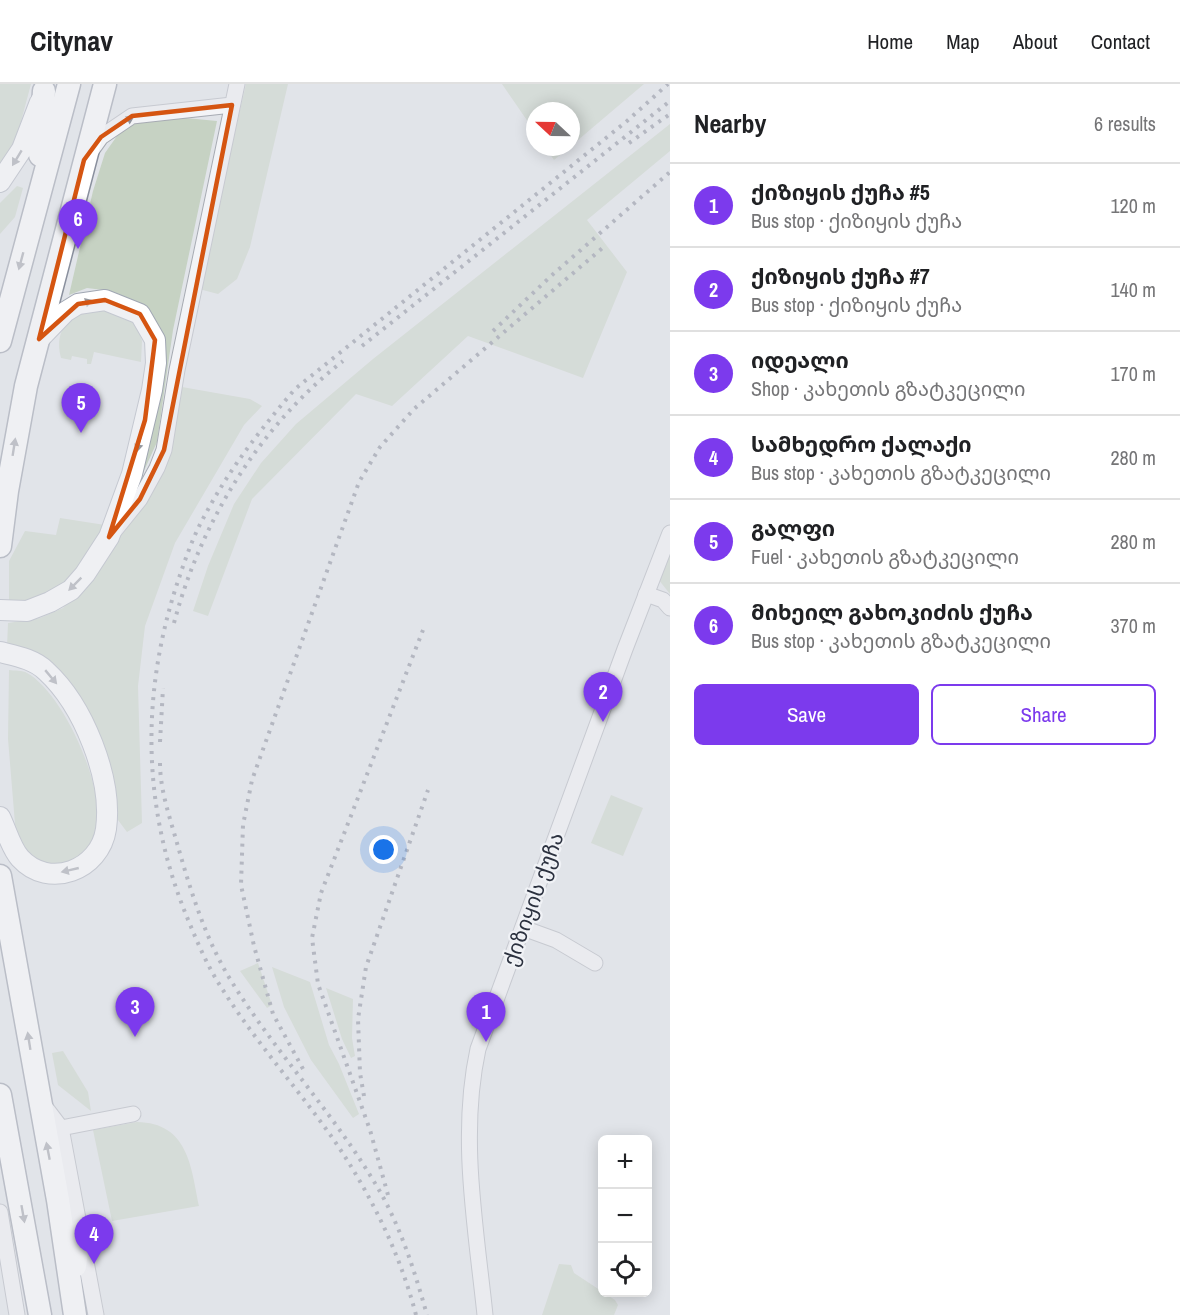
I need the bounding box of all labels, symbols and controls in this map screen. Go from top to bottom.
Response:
text: Citynav [30,22,113,60]
text: Home [867,27,913,56]
text: Map [946,27,980,56]
text: About [1013,27,1058,56]
text: Contact [1091,27,1150,56]
north arrow [526,102,580,156]
text: Nearby [694,106,766,141]
text: 6 results [1094,110,1156,137]
one-way arrow [118,116,135,126]
one-way arrow [12,150,22,167]
text: ქიზიყის ქუჩა #5 [751,177,930,207]
text: 1 [709,192,718,219]
text: 120 m [1110,192,1156,219]
pin: 6 [58,200,98,249]
text: Bus stop · ქიზიყის ქუჩა [751,207,962,234]
one-way arrow [16,252,26,270]
text: ქიზიყის ქუჩა #7 [751,261,930,291]
text: 2 [709,276,718,303]
text: 140 m [1110,276,1156,303]
text: Bus stop · ქიზიყის ქუჩა [751,291,962,318]
one-way arrow [75,298,93,307]
text: იდეალი [751,345,849,375]
text: 3 [709,360,718,387]
text: 170 m [1110,360,1156,387]
text: Shop · კახეთის გზატკეცილი [751,375,1025,402]
pin: 5 [62,384,100,433]
text: სამხედრო ქალაქი [751,429,972,459]
one-way arrow [134,434,144,453]
one-way arrow [10,437,19,456]
text: 4 [709,444,718,471]
text: 280 m [1110,444,1156,471]
text: Bus stop · კახეთის გზატკეცილი [751,459,1051,486]
text: გალფი [751,513,835,543]
text: 5 [709,528,718,555]
text: 280 m [1110,528,1156,555]
text: Fuel · კახეთის გზატკეცილი [751,543,1019,570]
one-way arrow [68,577,82,592]
text: მიხეილ გახოკიძის ქუჩა [751,597,1033,627]
text: 6 [709,612,718,639]
text: 370 m [1110,612,1156,639]
text: Bus stop · კახეთის გზატკეცილი [751,627,1051,654]
one-way arrow [45,669,58,685]
pin: 2 [584,672,622,722]
button: Save [694,684,919,745]
button: Share [931,684,1156,745]
street label: ქიზიყის ქუჩა [495,828,571,970]
your location [369,835,398,864]
one-way arrow [61,866,79,876]
pin: 3 [116,988,154,1037]
pin: 1 [466,992,506,1042]
one-way arrow [25,1031,34,1050]
map controls [598,1135,652,1297]
button: + [598,1135,652,1189]
one-way arrow [43,1141,52,1160]
button: − [598,1189,652,1243]
one-way arrow [19,1205,28,1224]
pin: 4 [74,1214,113,1264]
button: locate [598,1243,652,1297]

